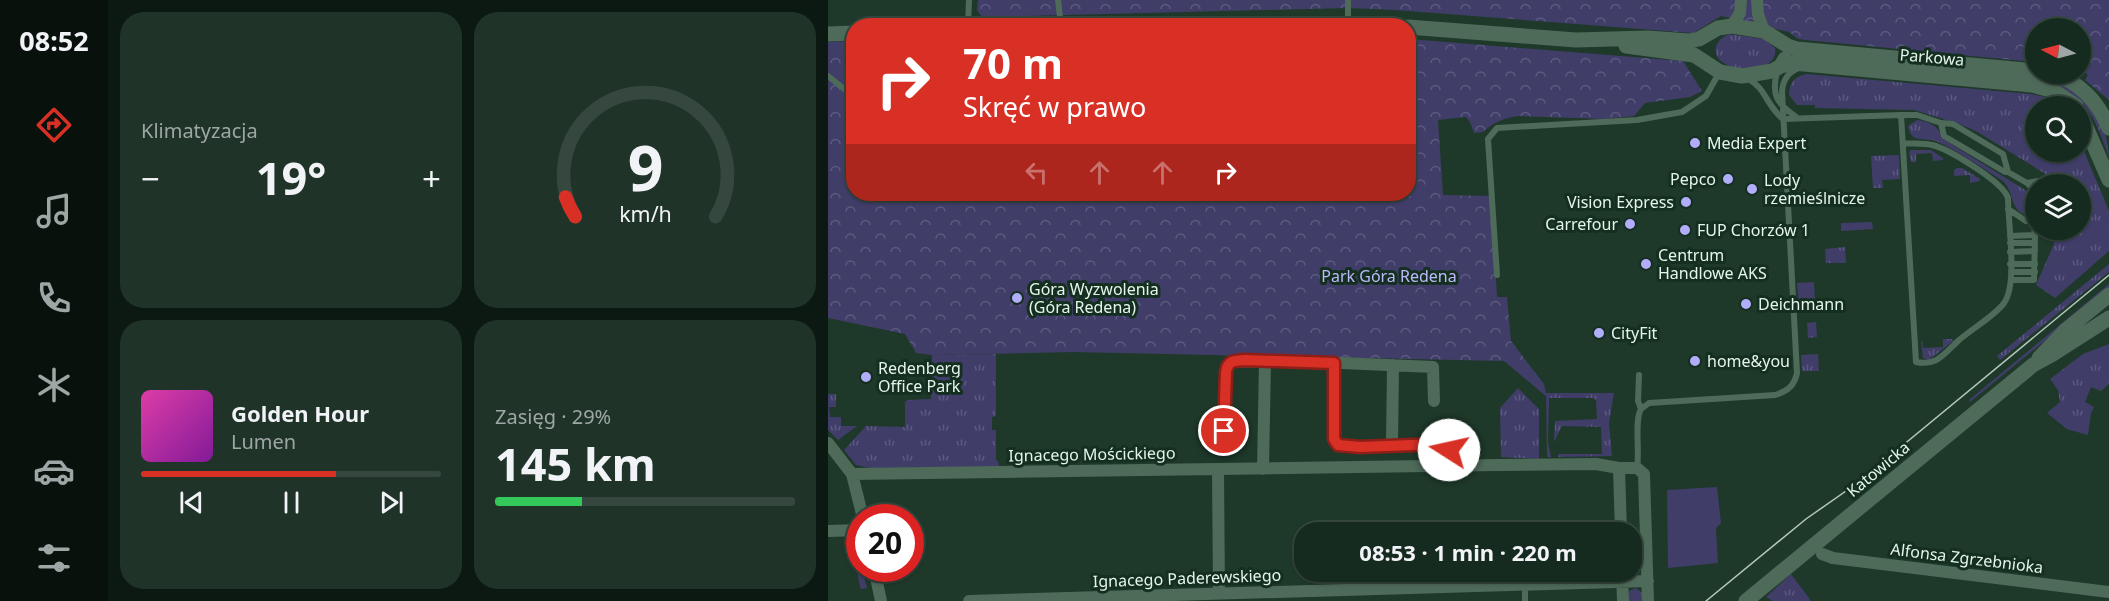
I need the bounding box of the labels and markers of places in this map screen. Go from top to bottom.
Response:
place label: Media Expert [1707,132,1806,154]
marker: Media Expert [1688,136,1702,150]
place label: Pepco [1670,168,1716,190]
place label: Lody rzemieślnicze [1764,169,1865,209]
marker: Pepco [1721,172,1735,186]
marker: Lody rzemieślnicze [1745,182,1759,196]
place label: Vision Express [1567,191,1674,213]
marker: Vision Express [1679,195,1693,209]
place label: Carrefour [1545,213,1618,235]
marker: Carrefour [1623,217,1637,231]
place label: FUP Chorzów 1 [1697,219,1810,241]
marker: FUP Chorzów 1 [1678,223,1692,237]
place label: Centrum Handlowe AKS [1658,244,1767,284]
marker: Centrum Handlowe AKS [1639,257,1653,271]
place label: Góra Wyzwolenia (Góra Redena) [1029,278,1159,318]
marker: Góra Wyzwolenia (Góra Redena) [1010,291,1024,305]
place label: Deichmann [1758,293,1844,315]
marker: Deichmann [1739,297,1753,311]
place label: CityFit [1611,322,1658,344]
marker: CityFit [1592,326,1606,340]
place label: home&you [1707,350,1790,372]
marker: home&you [1688,354,1702,368]
place label: Redenberg Office Park [878,357,961,397]
marker: Redenberg Office Park [859,370,873,384]
pin [1198,405,1249,456]

